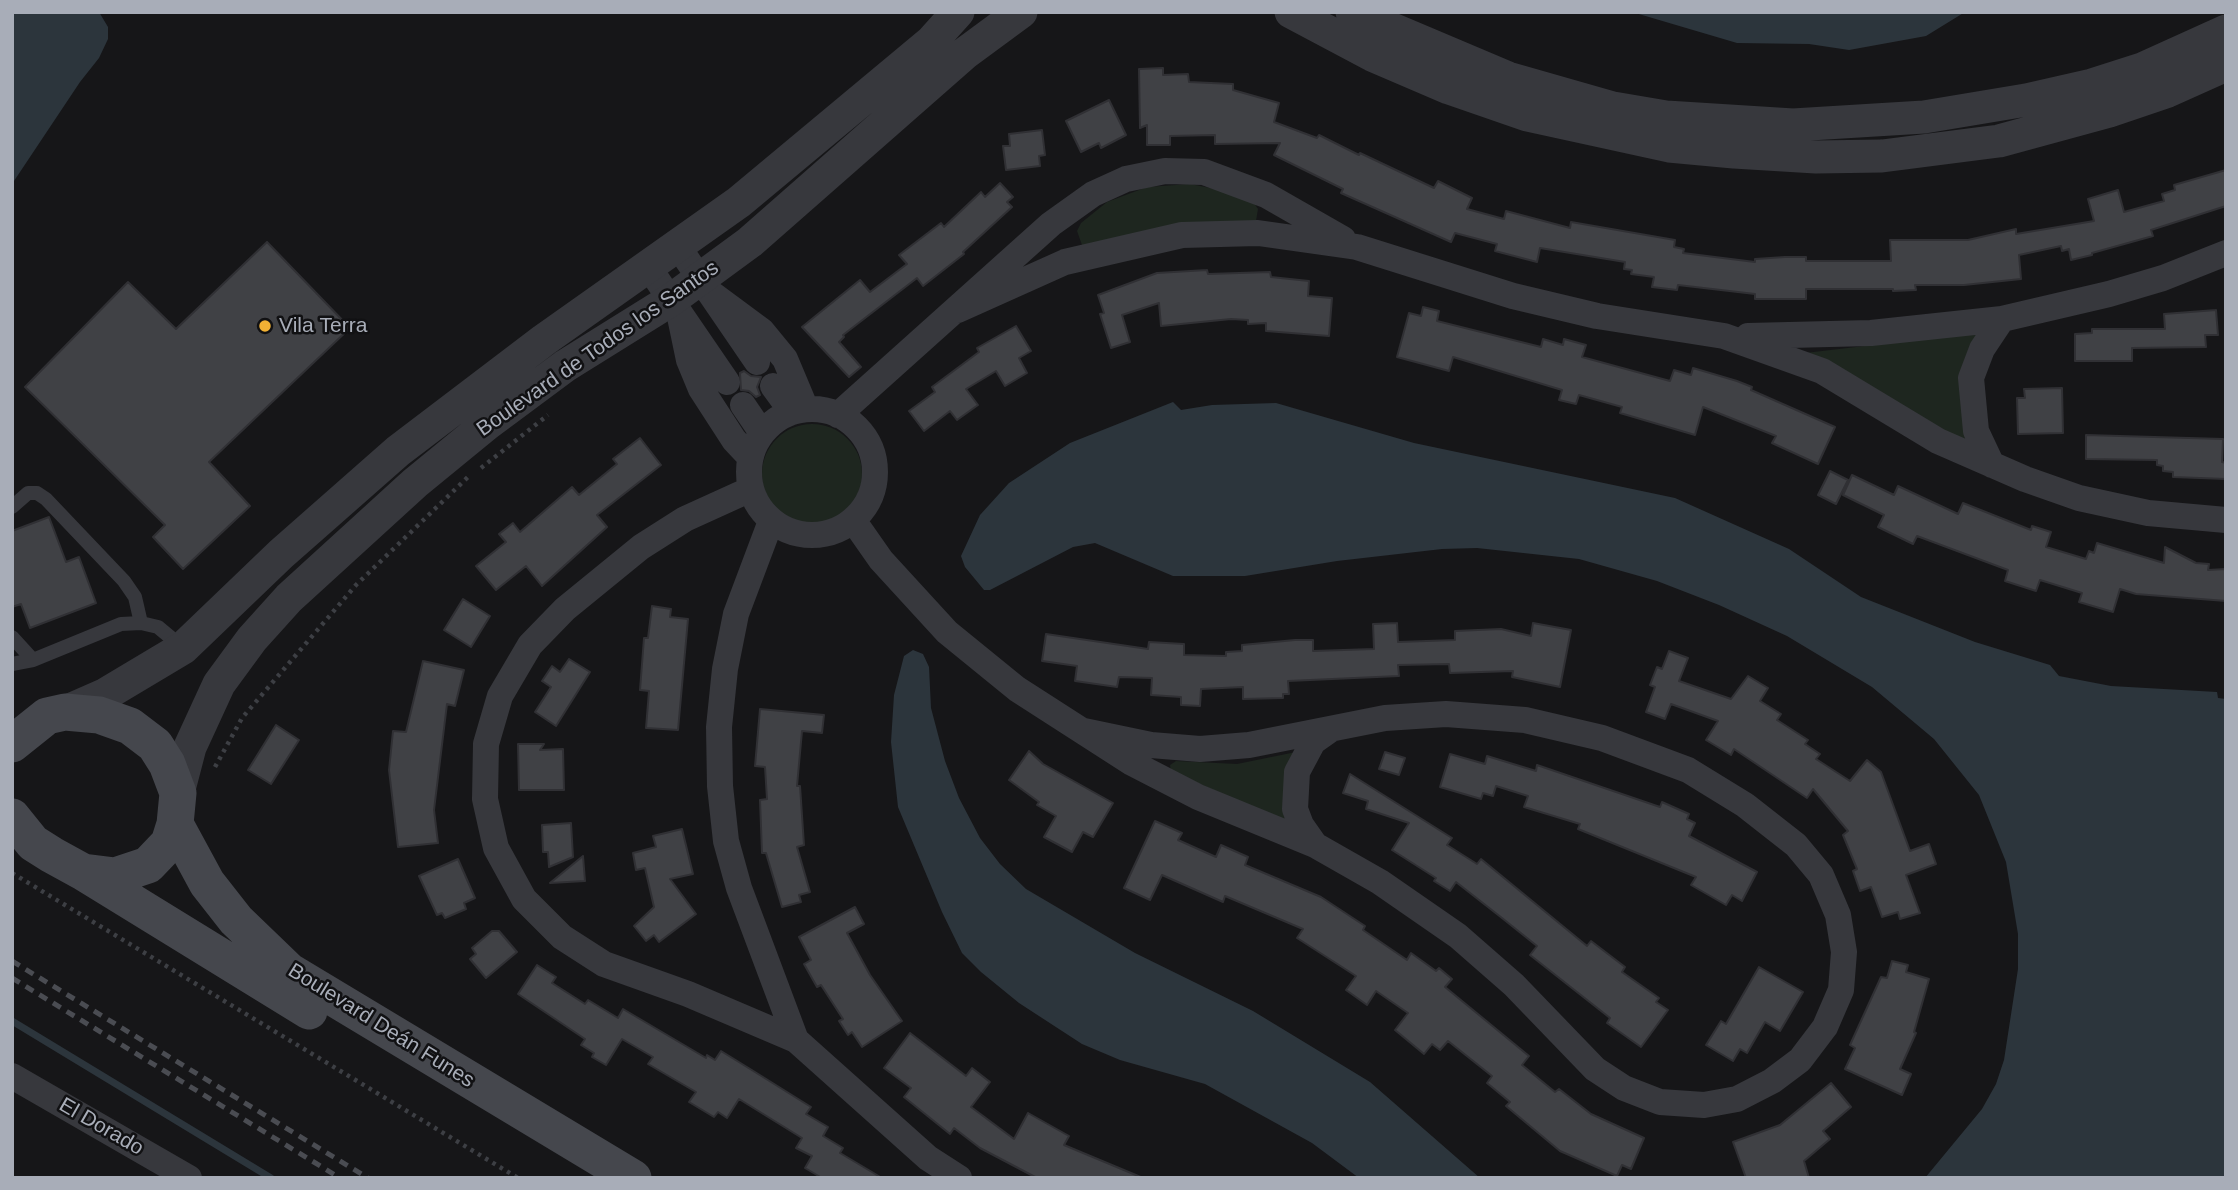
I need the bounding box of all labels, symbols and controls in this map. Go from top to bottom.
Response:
street label: Boulevard de Todos los Santos [472,256,724,442]
place label: Vila Terra [279,313,367,339]
marker: Vila Terra [257,318,273,334]
street label: Boulevard Deán Funes [283,958,479,1094]
street label: El Dorado [54,1093,148,1161]

